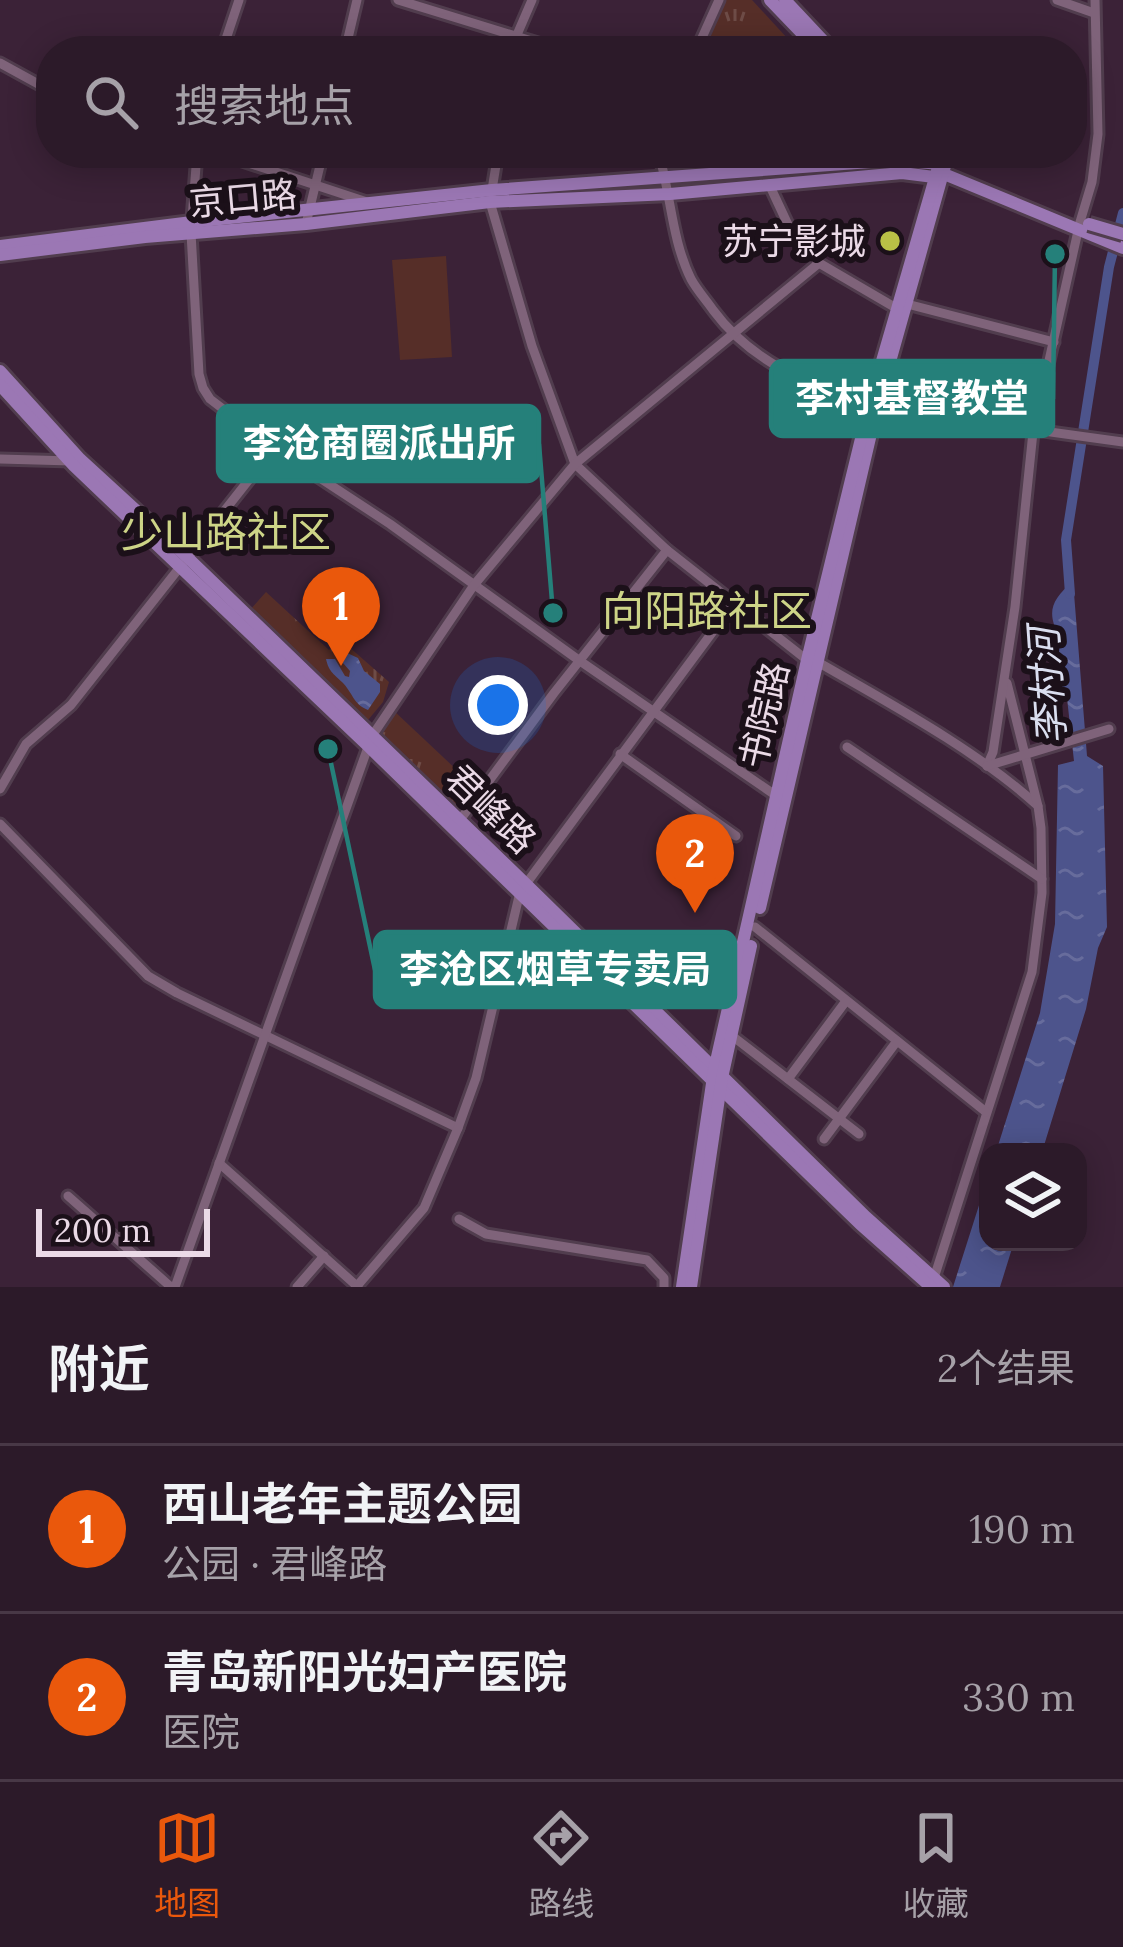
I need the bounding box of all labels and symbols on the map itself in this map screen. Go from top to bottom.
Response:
street label: 京口路 [187,170,299,226]
place label: 苏宁影城 [722,218,866,264]
marker: 苏宁影城 [877,228,903,254]
callout: 李村基督教堂 [771,361,1053,436]
text: 李村基督教堂 [795,373,1029,423]
callout: 李沧商圈派出所 [218,406,539,481]
text: 李沧商圈派出所 [242,418,516,468]
district label: 少山路社区 [121,505,331,559]
pin: 1 [302,567,380,666]
district label: 向阳路社区 [602,584,812,638]
water label: 李村河 [1017,619,1076,746]
street label: 书院路 [729,657,799,773]
your location [468,675,528,735]
street label: 君峰路 [436,755,546,863]
pin: 2 [656,814,734,913]
callout: 李沧区烟草专卖局 [375,932,735,1007]
text: 李沧区烟草专卖局 [399,944,711,994]
scale bar [36,1203,210,1256]

